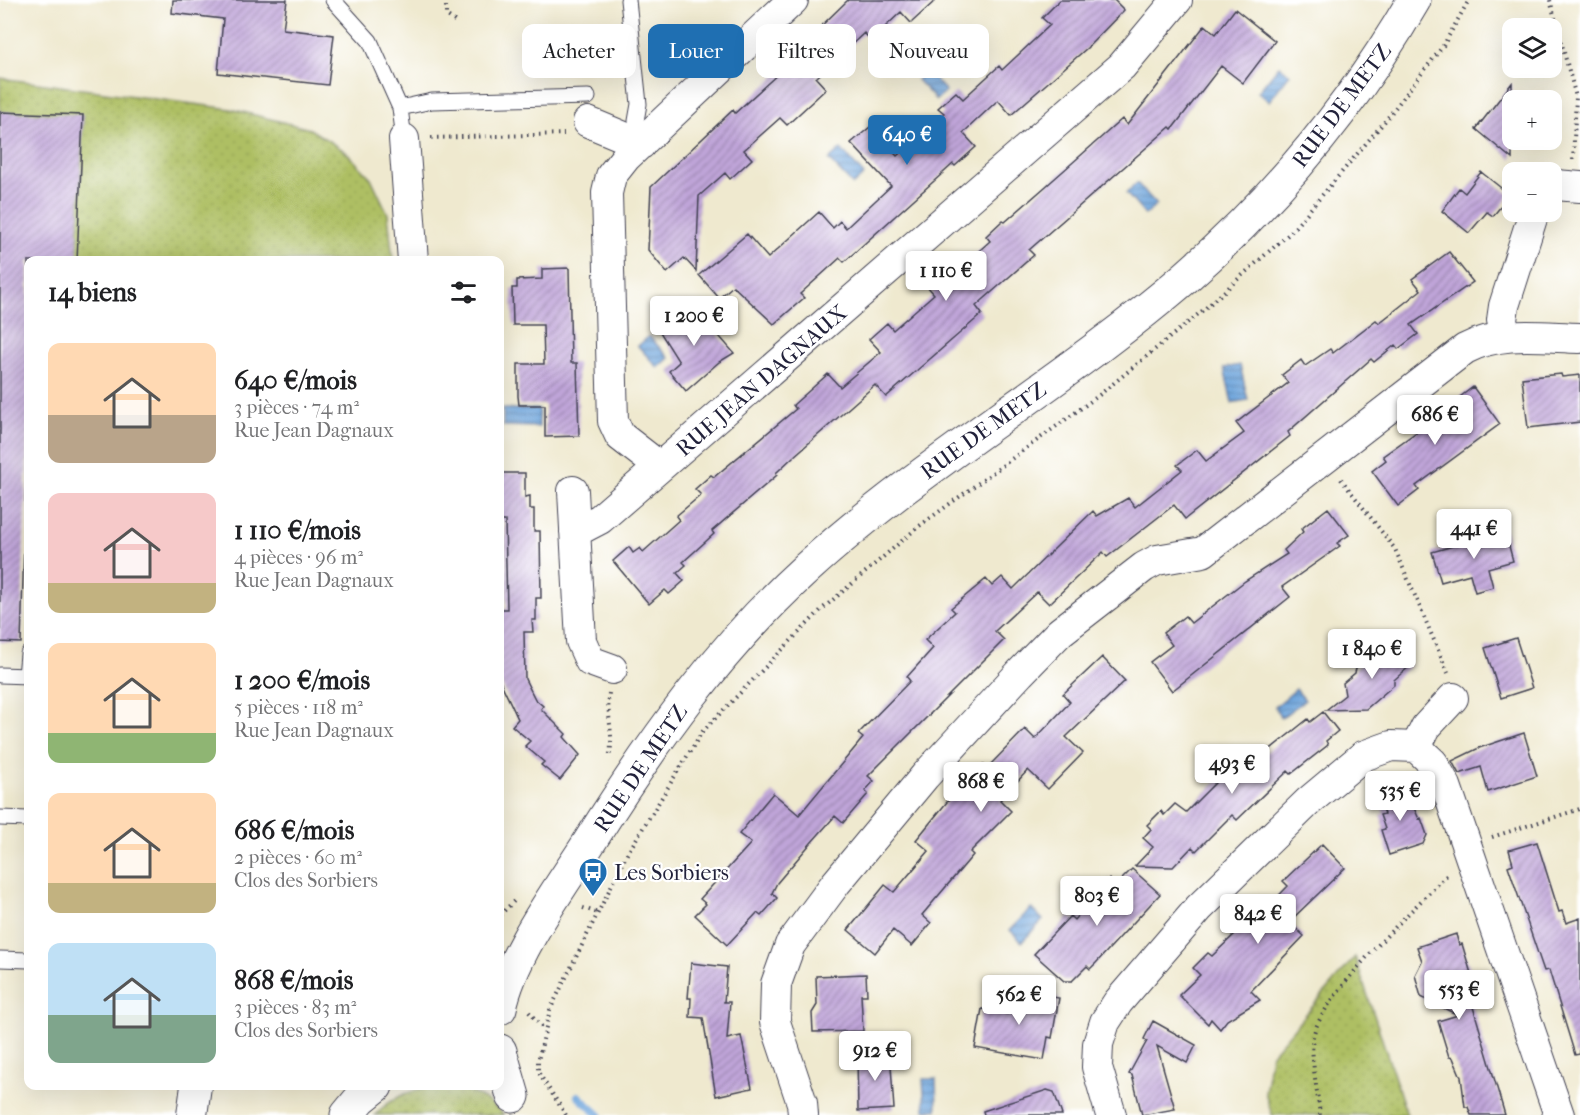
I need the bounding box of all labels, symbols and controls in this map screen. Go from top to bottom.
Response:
map controls [1502,18,1562,222]
button: layers [1502,18,1562,78]
chip: Acheter [522,24,636,78]
chip: Louer [648,24,744,78]
chip: Filtres [756,24,856,78]
chip: Nouveau [868,24,989,78]
street label: RUE DE METZ [1287,38,1397,173]
button: + [1502,90,1562,150]
pin: 640 € [865,115,949,166]
text: 640 € [882,123,932,146]
button: − [1502,162,1562,222]
pin: 1 110 € [891,251,1001,302]
text: 1 110 € [920,259,972,282]
icon: filters [447,276,480,309]
text: 14 biens [48,277,137,308]
pin: 1 200 € [639,296,749,347]
street label: RUE JEAN DAGNAUX [671,300,852,462]
text: 1 200 € [664,304,724,327]
text: 640 €/mois [234,365,357,396]
icon: home [96,367,168,439]
street label: RUE DE METZ [916,377,1051,485]
pin: 686 € [1393,395,1477,446]
text: 3 pièces · 74 m² [234,396,359,419]
text: 686 € [1411,403,1459,426]
text: Rue Jean Dagnaux [234,419,394,442]
pin: 441 € [1432,509,1516,560]
text: 1 110 €/mois [234,515,361,546]
icon: home [96,517,168,589]
text: 441 € [1450,517,1498,540]
text: 4 pièces · 96 m² [234,546,363,569]
text: Rue Jean Dagnaux [234,569,394,592]
pin: 1 840 € [1317,629,1427,680]
text: 1 840 € [1342,637,1402,660]
text: 1 200 €/mois [234,665,370,696]
icon: home [96,667,168,739]
text: 5 pièces · 118 m² [234,696,363,719]
street label: RUE DE METZ [589,700,693,837]
text: Rue Jean Dagnaux [234,719,394,742]
pin: 493 € [1190,744,1274,795]
text: 493 € [1209,752,1255,775]
pin: 868 € [939,762,1023,813]
text: 868 € [957,770,1005,793]
pin: 535 € [1358,771,1442,822]
text: 535 € [1379,779,1421,802]
text: 686 €/mois [234,815,354,846]
icon: home [96,817,168,889]
text: 2 pièces · 60 m² [234,846,362,869]
bus stop icon: Les Sorbiers [577,856,609,898]
place label: Les Sorbiers [614,860,729,886]
text: Clos des Sorbiers [234,869,378,892]
pin: 803 € [1055,876,1139,927]
text: 803 € [1074,884,1120,907]
pin: 842 € [1216,894,1300,945]
text: 842 € [1234,902,1282,925]
text: 868 €/mois [234,965,353,996]
icon: home [96,967,168,1039]
pin: 553 € [1417,970,1501,1021]
pin: 562 € [977,975,1061,1026]
text: 553 € [1438,978,1480,1001]
text: 562 € [996,983,1042,1006]
text: 3 pièces · 83 m² [234,996,356,1019]
text: Clos des Sorbiers [234,1019,378,1042]
pin: 912 € [833,1031,917,1082]
text: 912 € [853,1039,897,1062]

